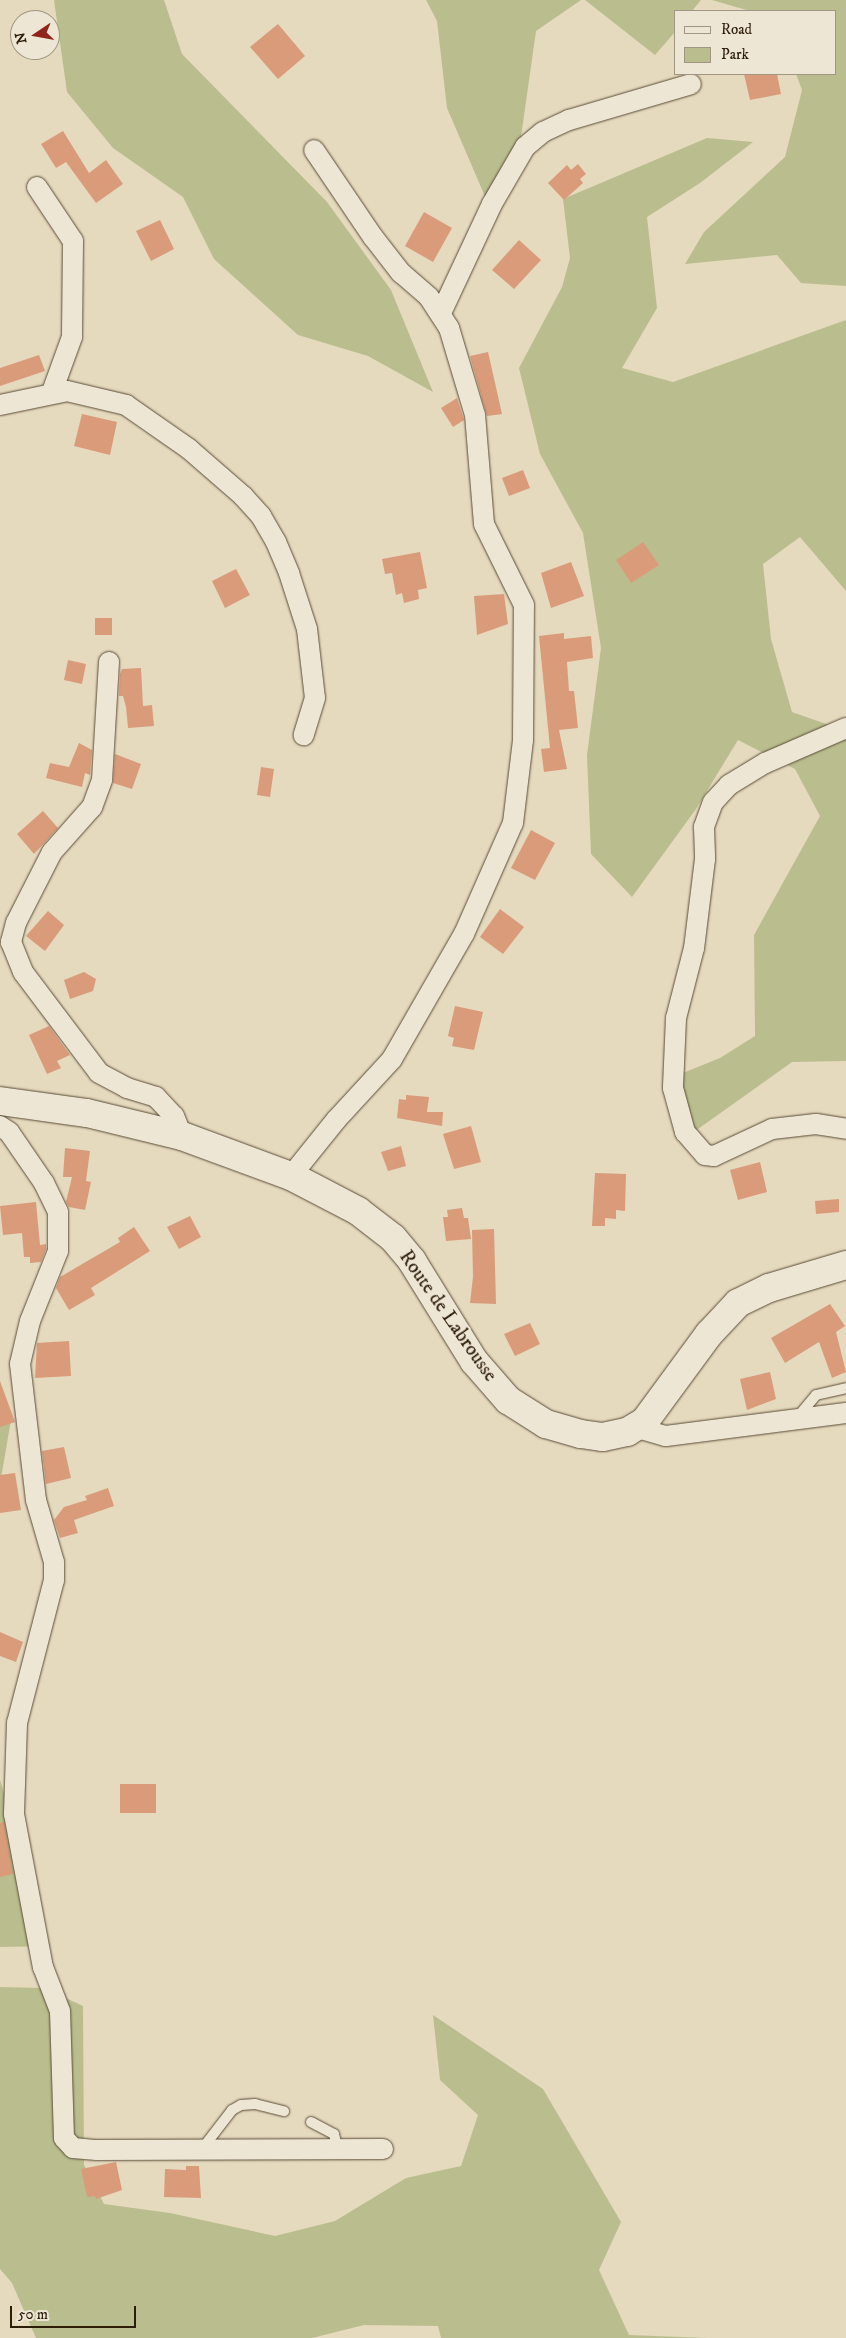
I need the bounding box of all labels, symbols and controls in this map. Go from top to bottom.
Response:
north arrow [10,10,60,60]
legend [674,10,836,75]
text: Road [721,20,752,39]
text: N [11,30,31,45]
text: Park [721,45,749,64]
street label: Route de Labrousse [394,1246,502,1386]
scale bar [12,2296,139,2328]
text: 50 m [18,2305,48,2324]

